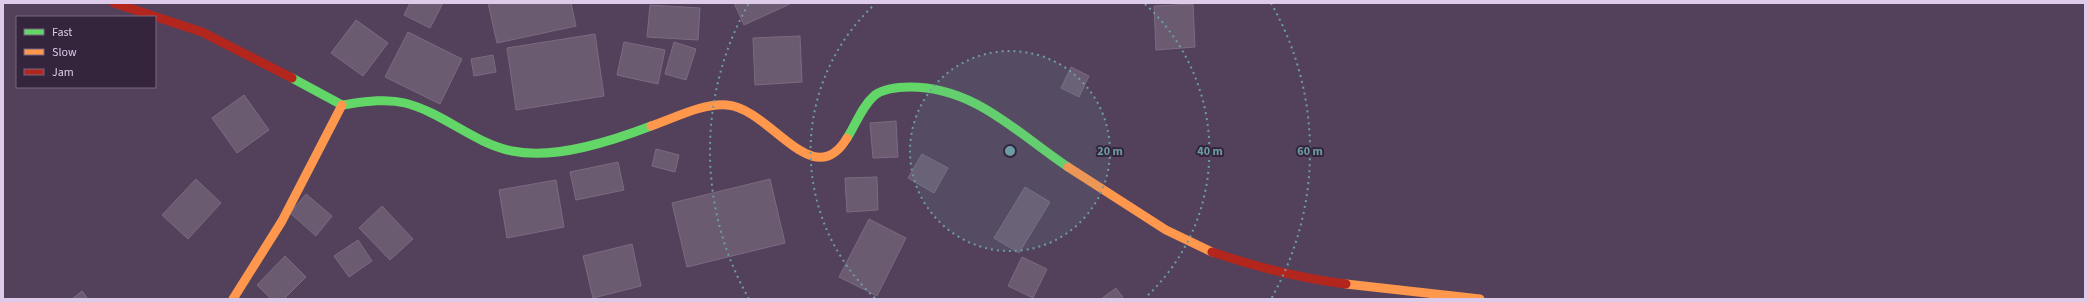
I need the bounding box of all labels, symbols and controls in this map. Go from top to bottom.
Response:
legend [16,16,156,88]
text: Fast [52,24,72,41]
text: Slow [52,44,77,61]
text: Jam [52,64,74,81]
text: 20 m [1097,143,1123,160]
text: 40 m [1197,143,1223,160]
text: 60 m [1297,143,1323,160]
centre of rings [1003,144,1017,158]

